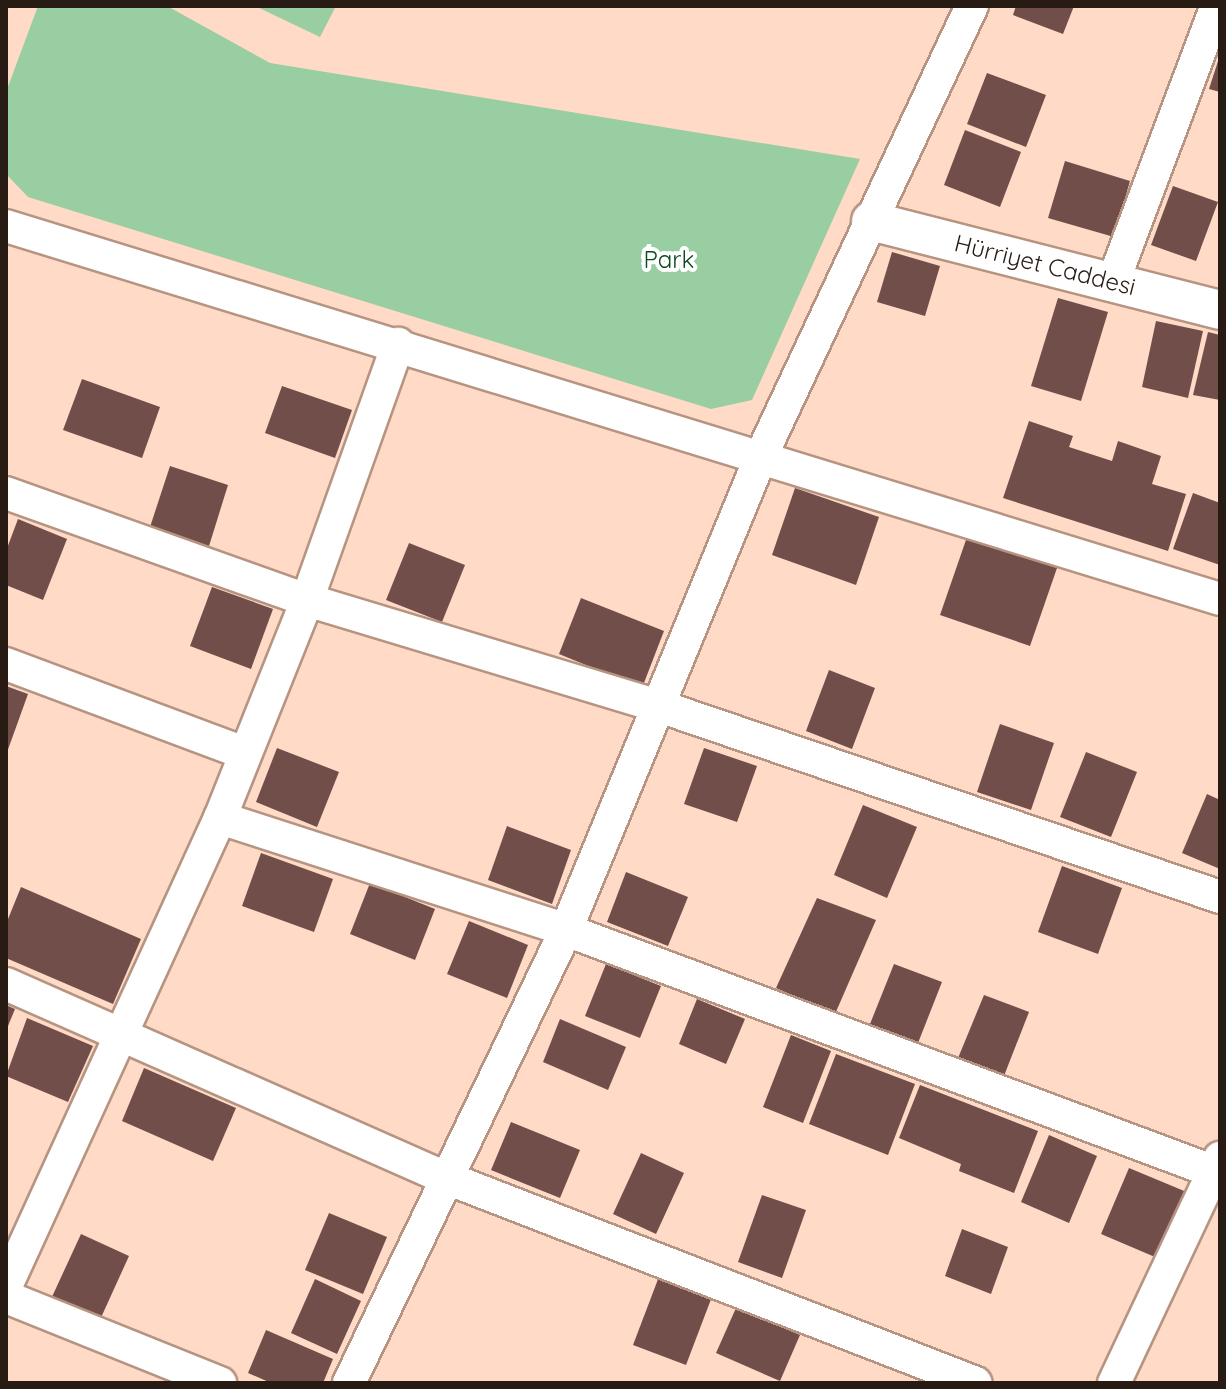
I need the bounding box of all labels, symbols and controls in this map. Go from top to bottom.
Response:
street label: Hürriyet Caddesi [951,229,1139,301]
park label: Park [644,246,694,274]

